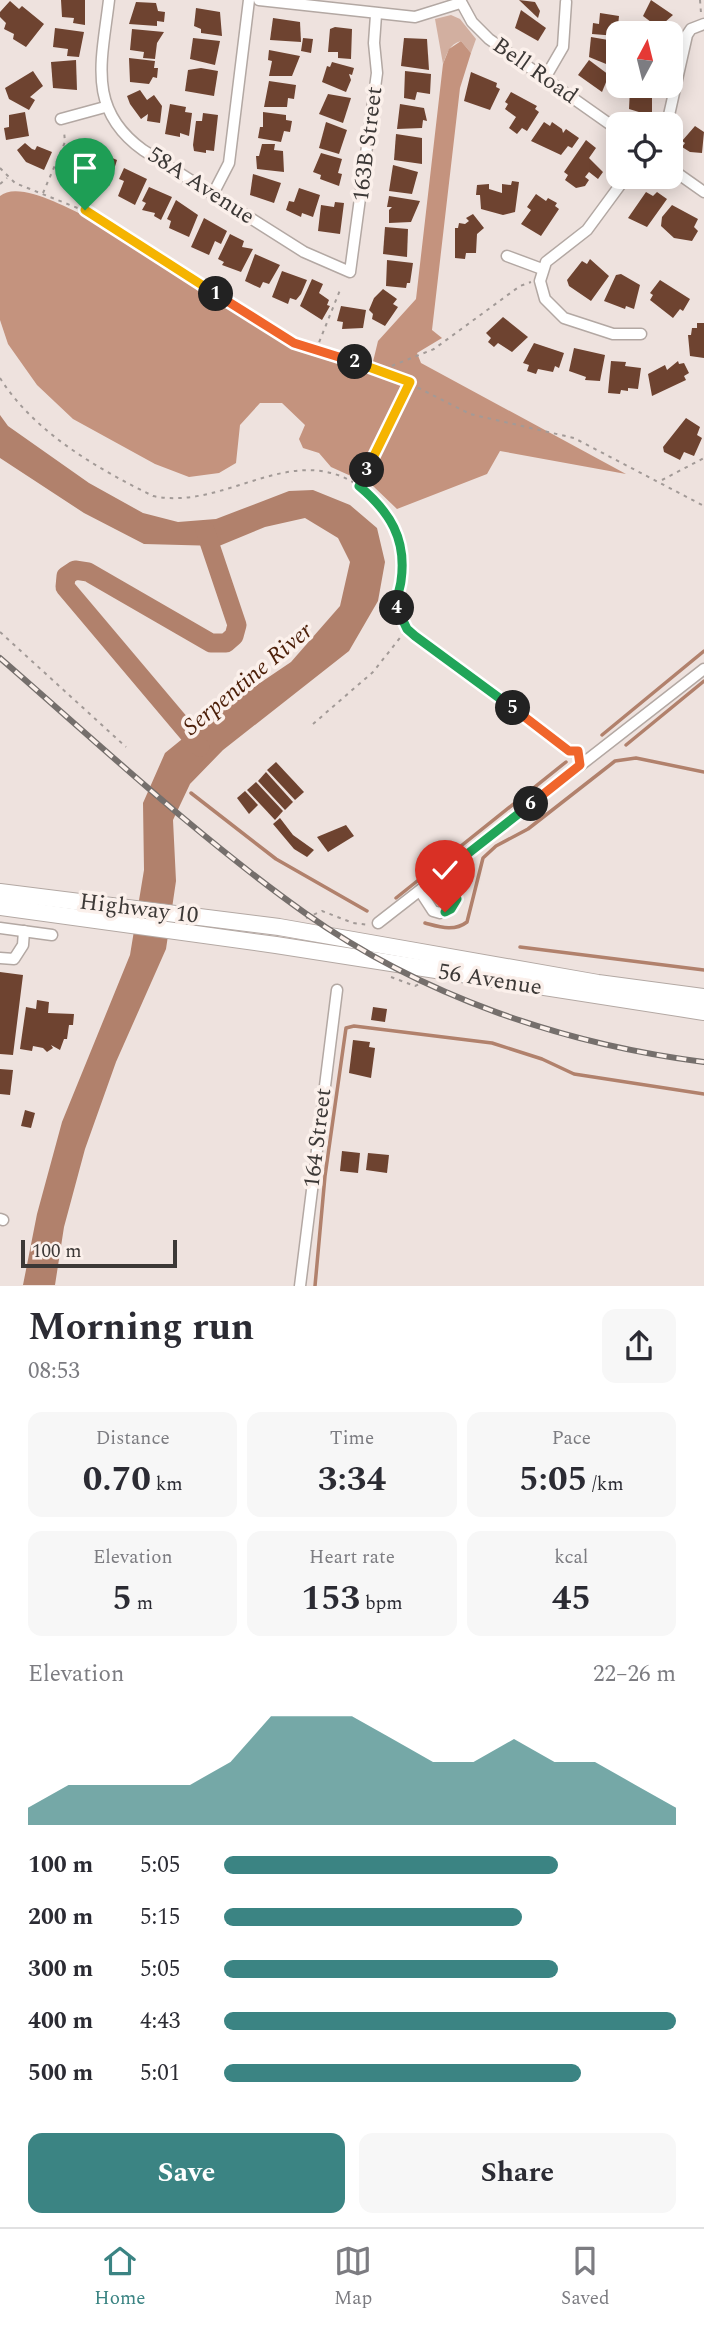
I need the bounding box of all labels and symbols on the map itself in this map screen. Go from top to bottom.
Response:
north arrow [606,21,682,98]
street label: Bell Road [485,29,585,113]
street label: 163B Street [344,84,392,204]
pin [55,138,115,210]
street label: 58A Avenue [140,138,262,234]
pin: 1 [198,276,234,312]
pin: 2 [338,344,372,380]
pin: 3 [350,452,384,488]
pin: 4 [380,590,414,626]
water label: Serpentine River [175,613,322,744]
pin: 5 [496,690,530,726]
pin: 6 [514,786,548,822]
pin [415,840,475,912]
street label: Highway 10 [78,884,200,934]
street label: 56 Avenue [436,955,544,1005]
street label: 164 Street [294,1086,342,1190]
scale bar [21,1237,177,1268]

